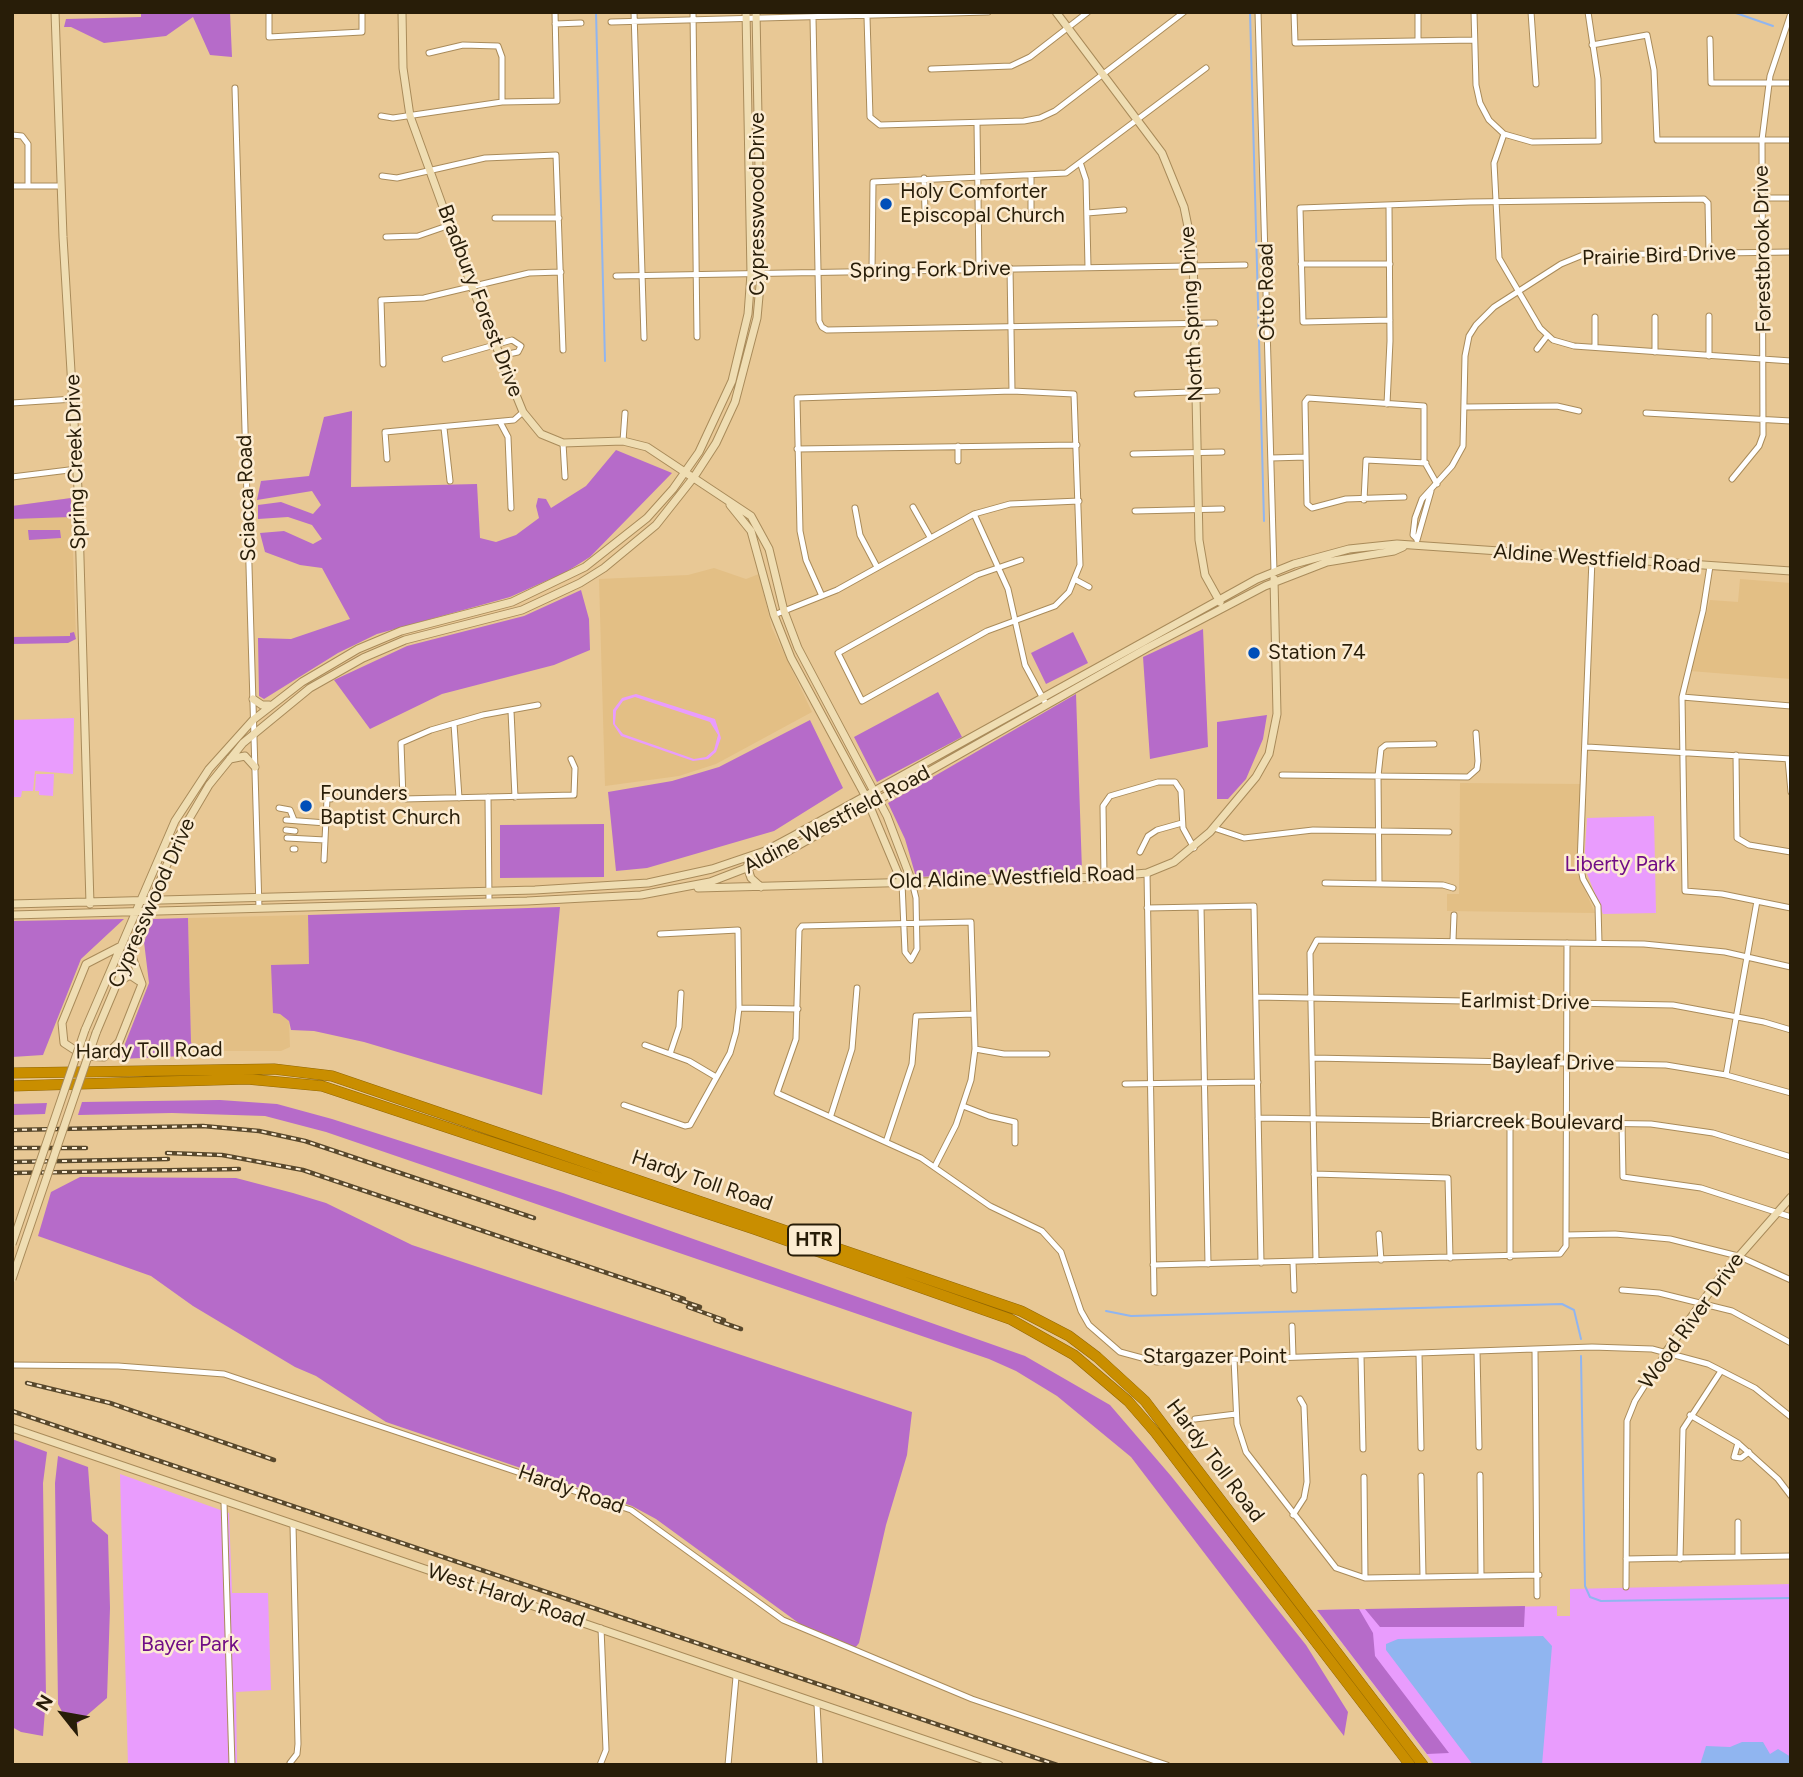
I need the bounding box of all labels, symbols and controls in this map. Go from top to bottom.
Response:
street label: Cypresswood Drive [745,112,771,296]
street label: Forestbrook Drive [1749,165,1777,333]
place label: Holy Comforter Episcopal Church [900,179,1065,229]
marker: Holy Comforter Episcopal Church [878,196,894,212]
street label: Bradbury Forest Drive [432,201,528,401]
street label: North Spring Drive [1175,226,1209,402]
street label: Prairie Bird Drive [1581,241,1737,271]
street label: Otto Road [1254,243,1280,341]
street label: Spring Fork Drive [849,256,1011,284]
street label: Spring Creek Drive [60,374,92,550]
street label: Sciacca Road [232,434,262,562]
street label: Aldine Westfield Road [1493,539,1701,579]
place label: Station 74 [1268,640,1366,666]
marker: Station 74 [1246,645,1262,661]
street label: Aldine Westfield Road [740,760,934,880]
place label: Founders Baptist Church [320,781,460,831]
marker: Founders Baptist Church [298,798,314,814]
street label: Cypresswood Drive [103,814,201,992]
park label: Liberty Park [1565,852,1675,878]
street label: Old Aldine Westfield Road [889,861,1135,895]
street label: Earlmist Drive [1460,988,1590,1016]
street label: Hardy Toll Road [75,1037,223,1065]
street label: Bayleaf Drive [1491,1049,1615,1077]
street label: Briarcreek Boulevard [1430,1108,1624,1136]
street label: Hardy Toll Road [628,1145,776,1217]
road number: HTR [788,1224,840,1256]
street label: Wood River Drive [1634,1248,1750,1394]
street label: Stargazer Point [1143,1344,1287,1370]
street label: Hardy Toll Road [1161,1395,1269,1527]
street label: Hardy Road [515,1460,627,1520]
street label: West Hardy Road [424,1559,588,1633]
park label: Bayer Park [141,1632,239,1658]
north arrow [28,1679,98,1749]
text: N [31,1691,58,1715]

